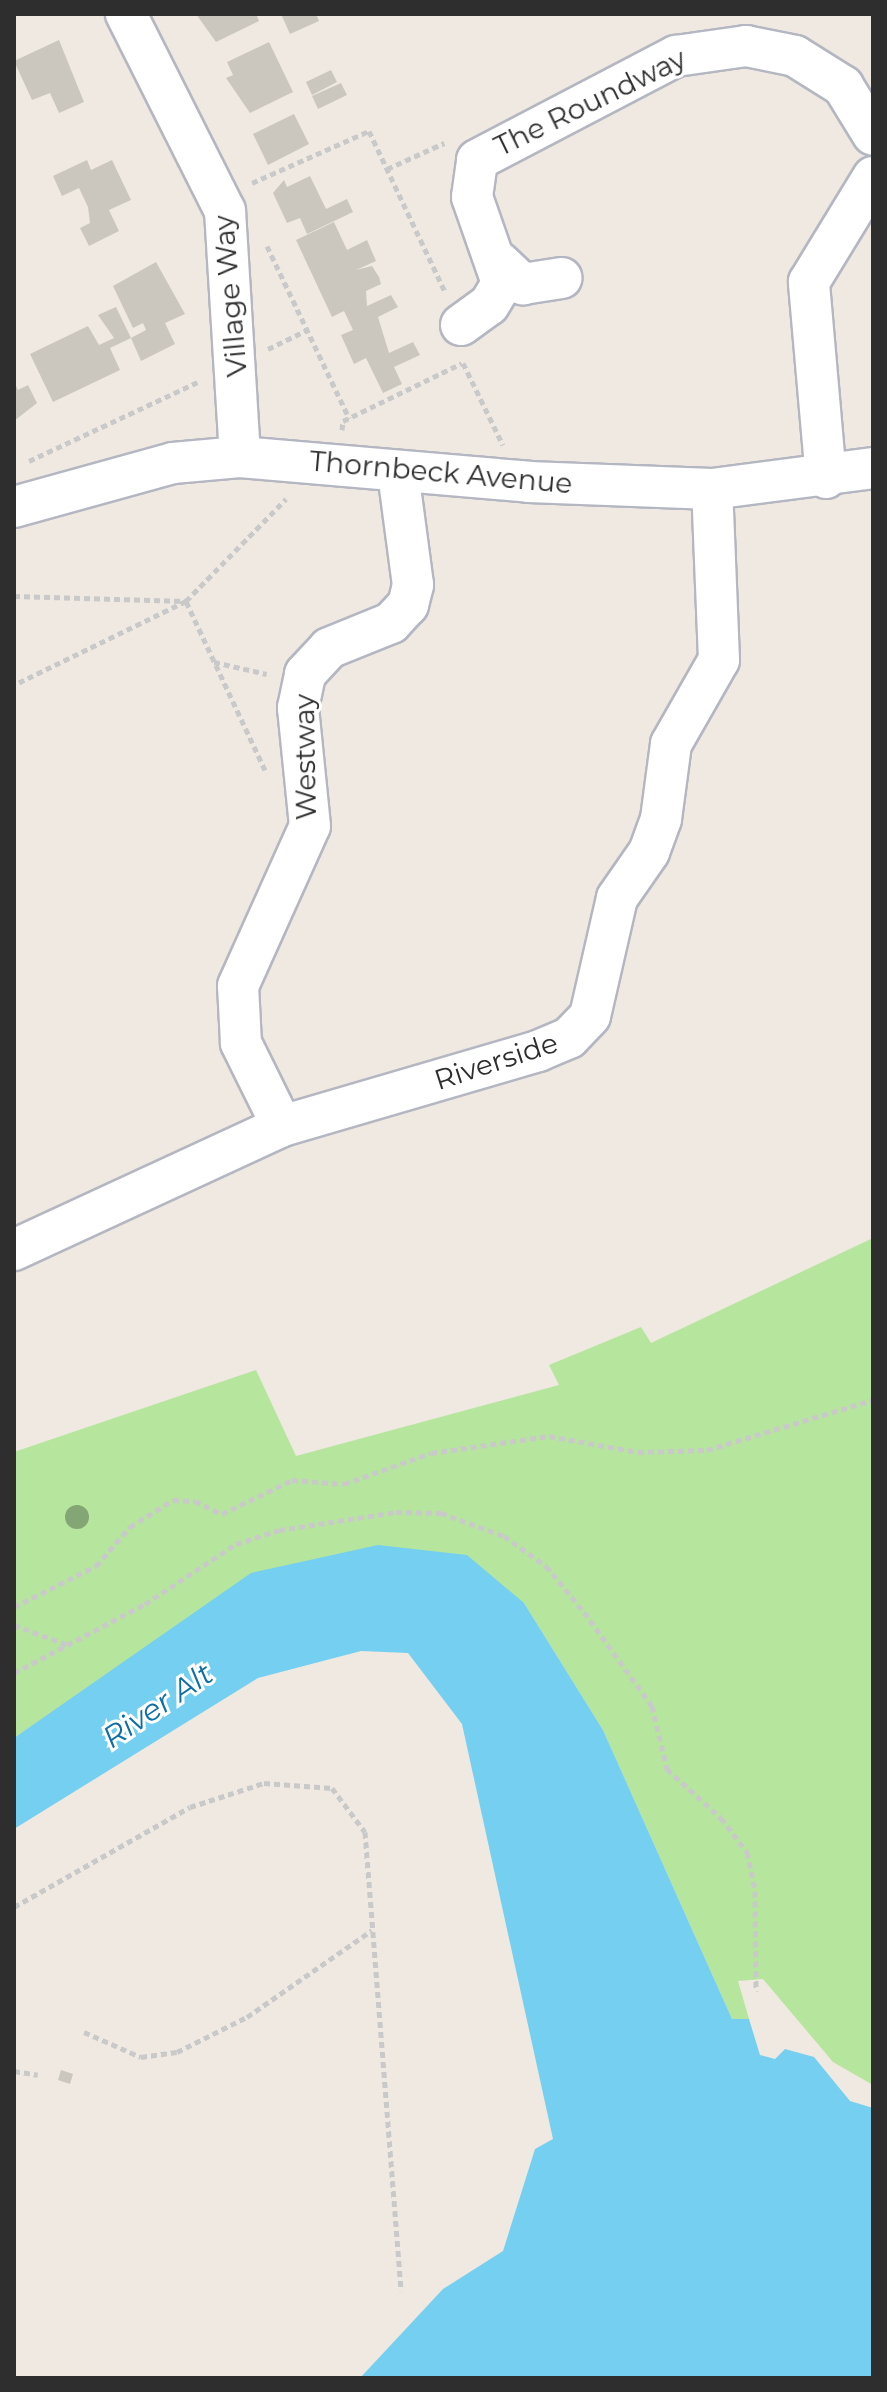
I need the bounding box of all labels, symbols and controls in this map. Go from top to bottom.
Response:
street label: The Roundway [489,41,691,163]
street label: Village Way [206,214,254,378]
street label: Thornbeck Avenue [308,444,574,500]
street label: Westway [287,693,323,821]
street label: Riverside [430,1025,562,1097]
water label: River Alt [96,1656,220,1756]

